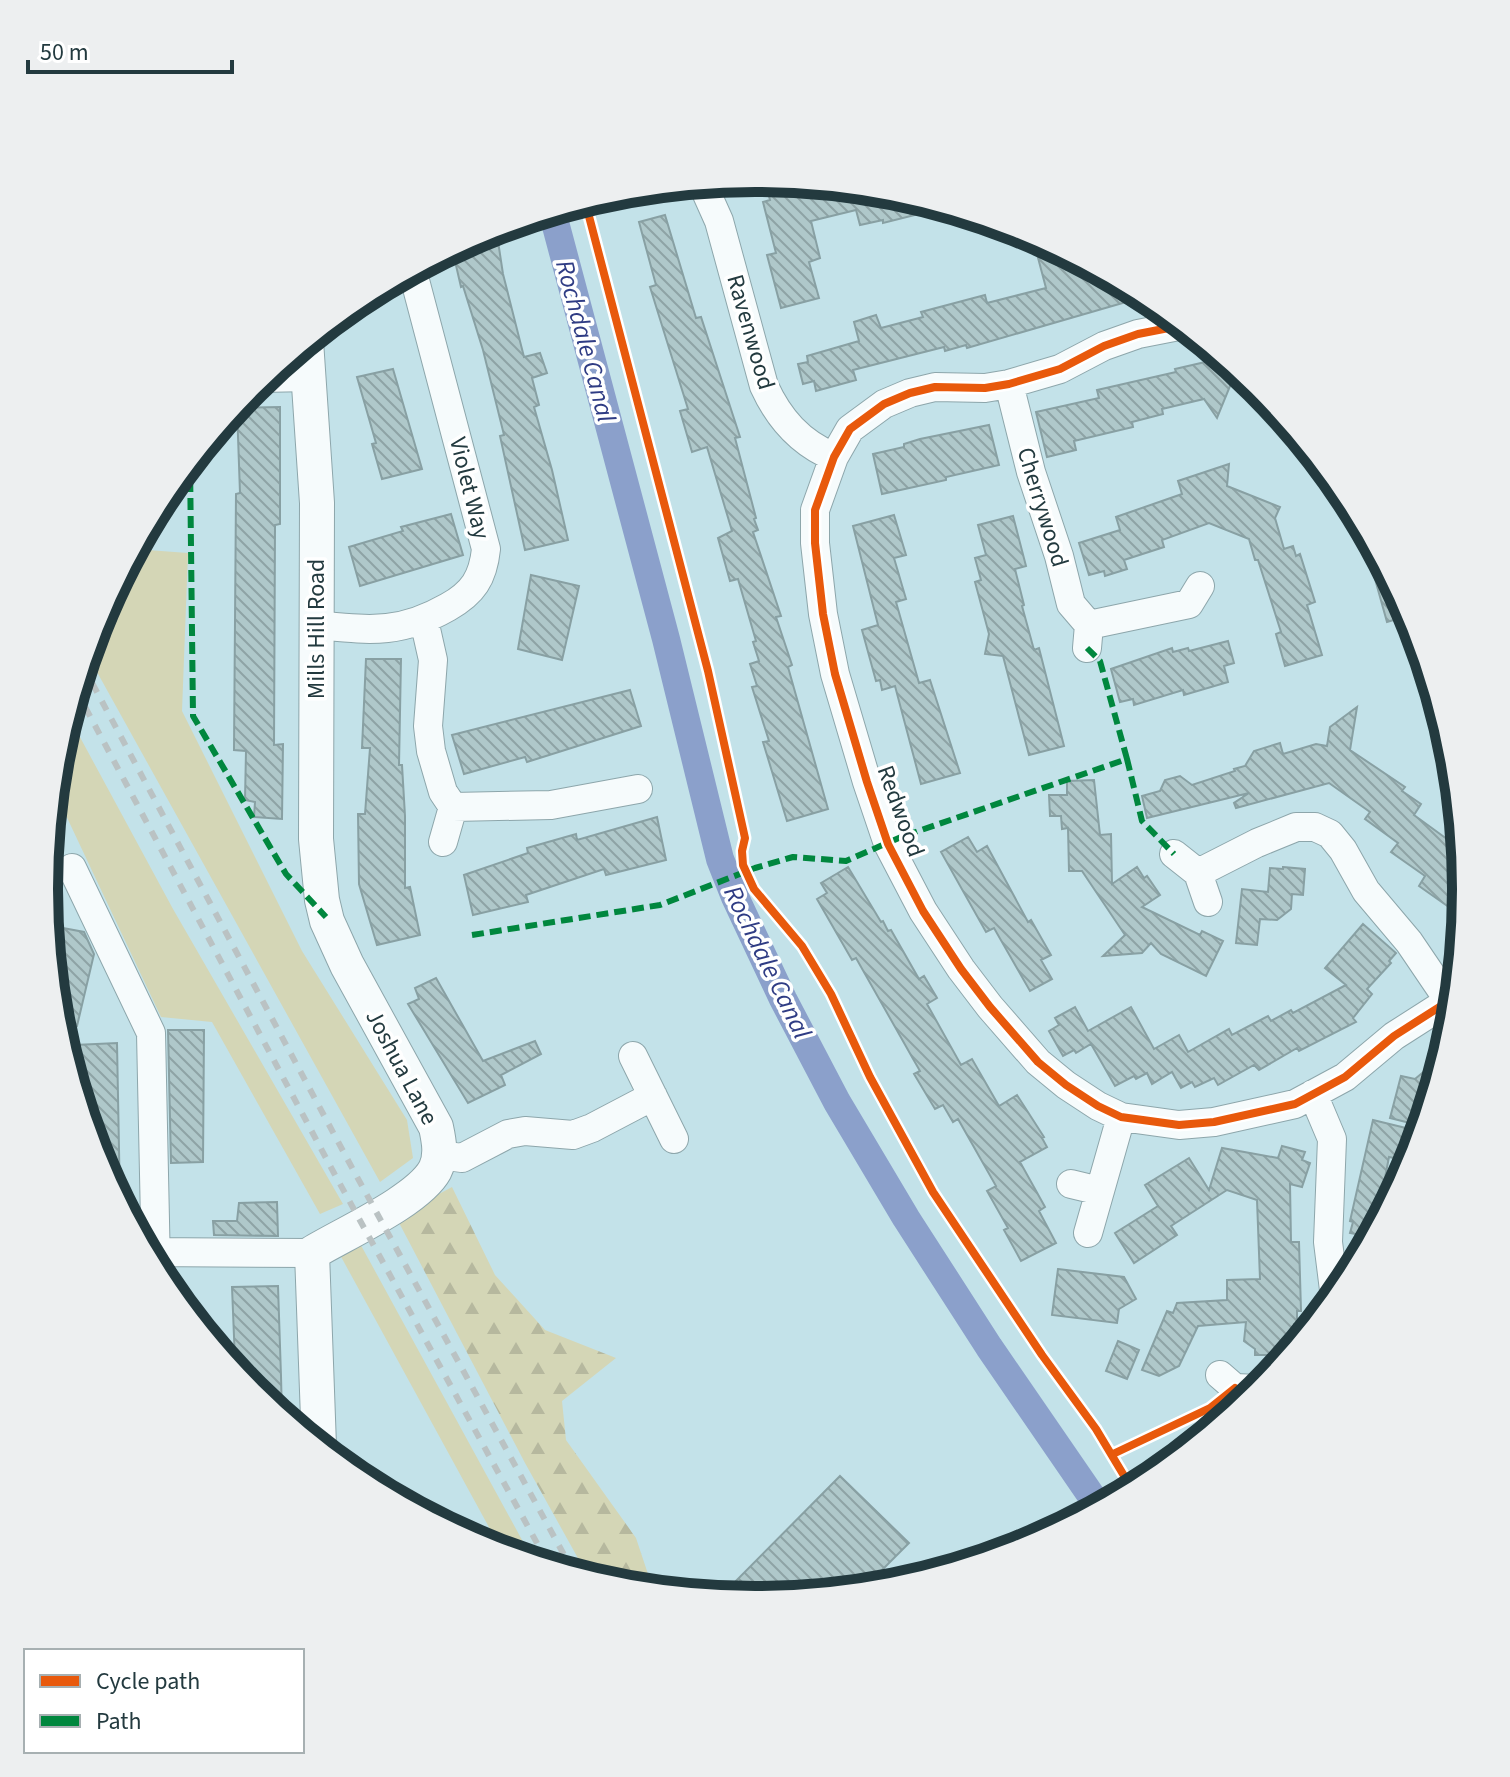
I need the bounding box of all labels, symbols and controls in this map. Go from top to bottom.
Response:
scale bar [28,24,232,74]
text: 50 m [40,35,89,70]
water label: Rochdale Canal [546,256,625,427]
street label: Ravenwood [717,270,784,394]
street label: Violet Way [440,434,499,543]
street label: Cherrywood [1008,443,1077,571]
street label: Mills Hill Road [299,559,334,699]
street label: Redwood [868,760,933,862]
water label: Rochdale Canal [714,879,821,1046]
street label: Joshua Lane [356,1003,447,1131]
legend [24,1649,304,1753]
text: Cycle path [96,1664,200,1699]
text: Path [96,1704,142,1739]

